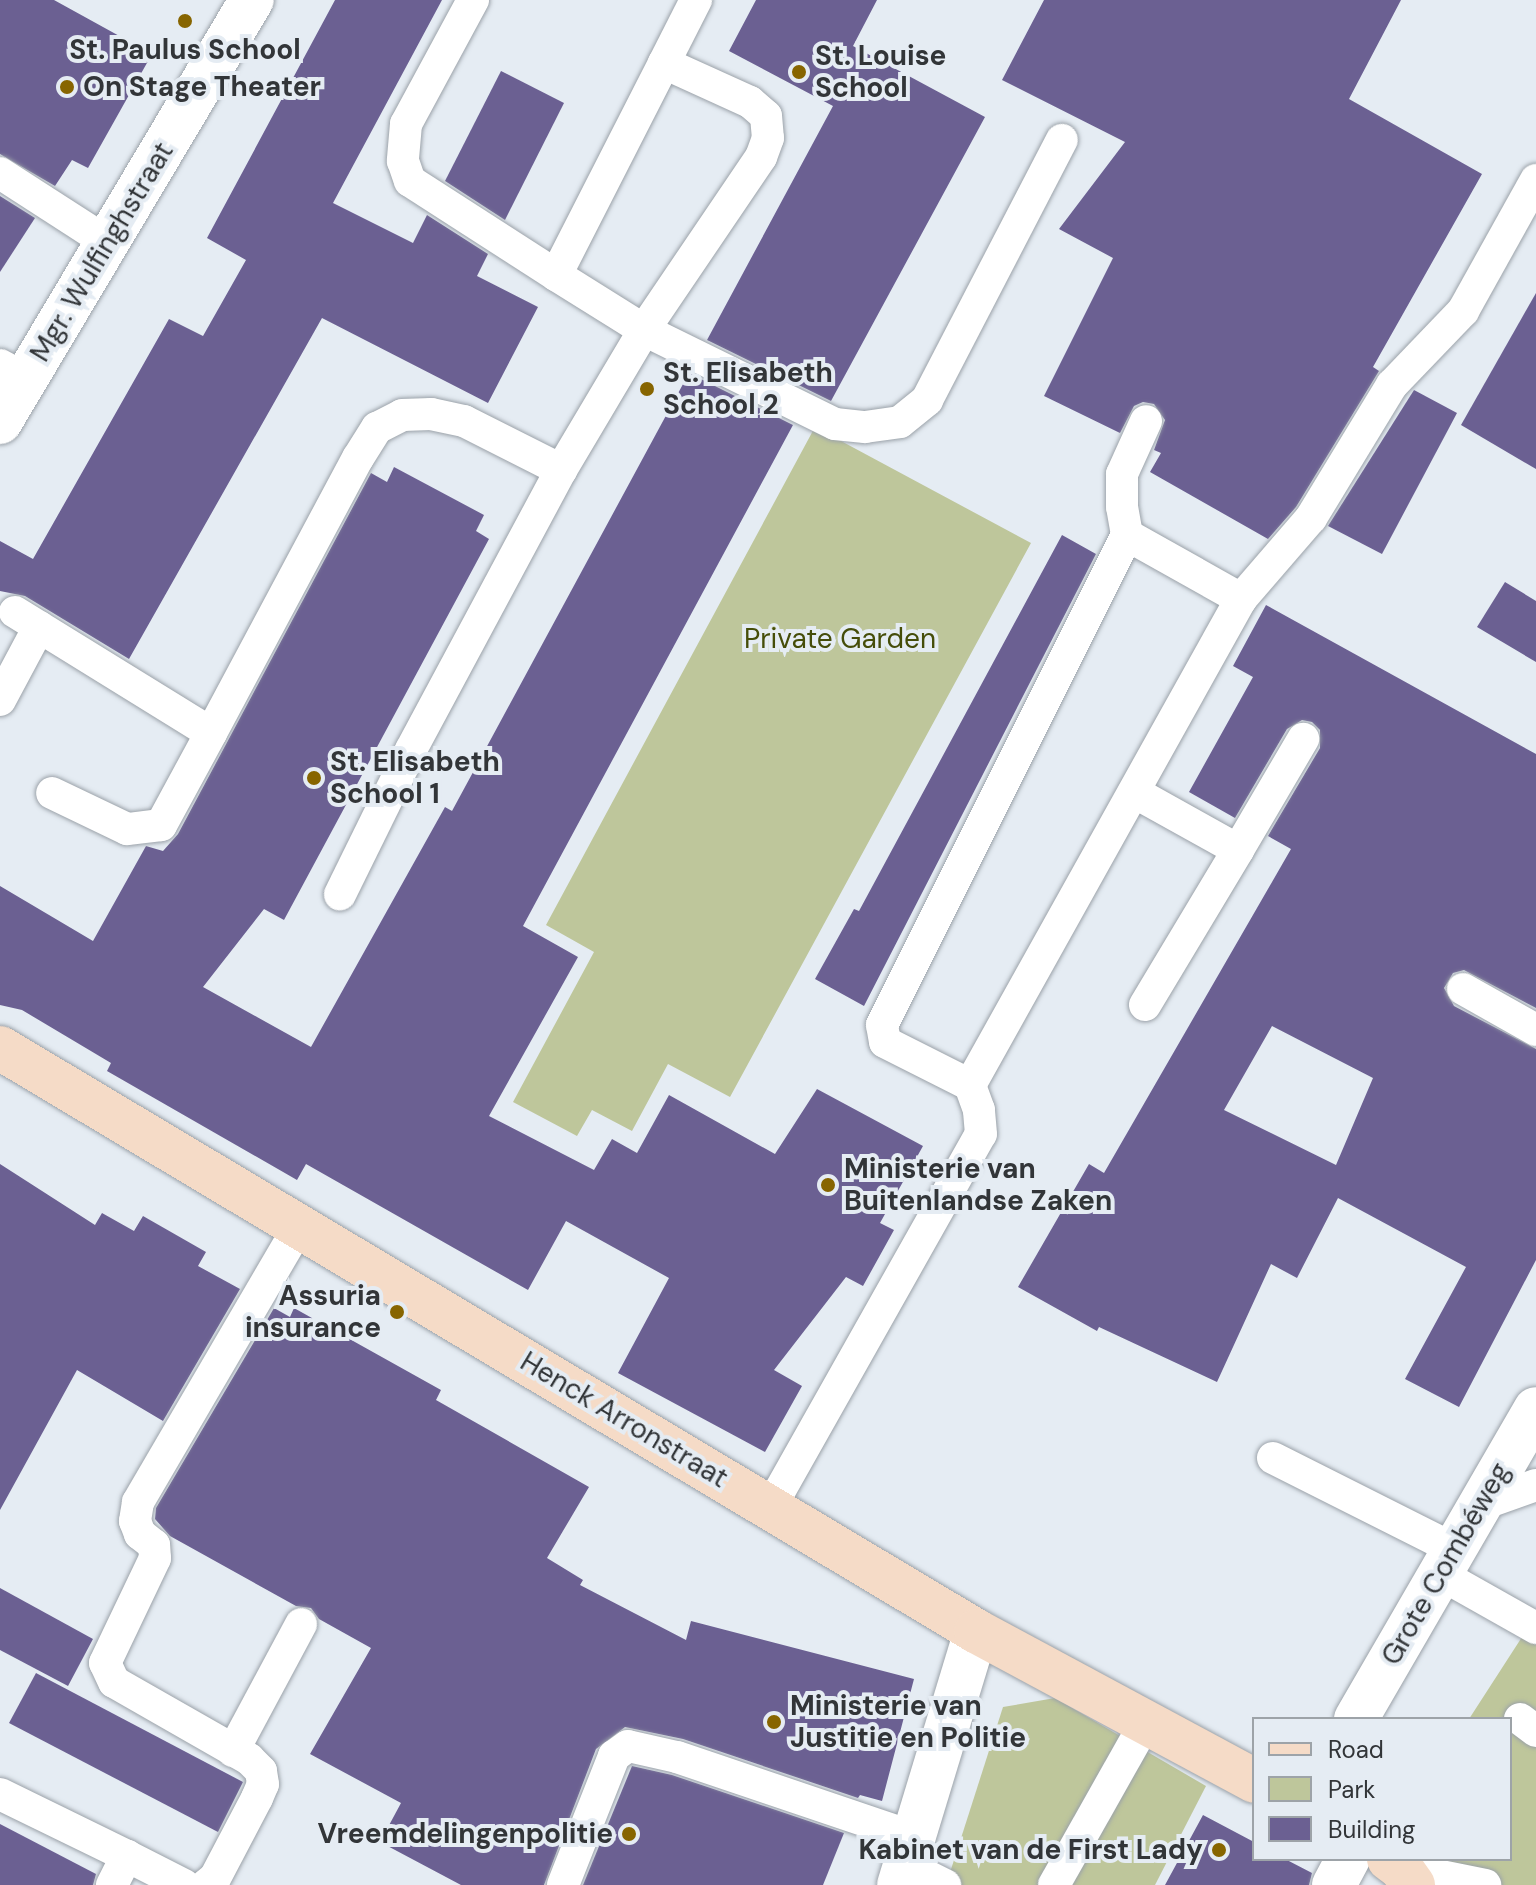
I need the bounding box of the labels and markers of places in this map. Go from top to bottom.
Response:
marker: St. Paulus School [176,12,194,30]
place label: St. Paulus School [69,33,301,67]
place label: St. Louise School [815,39,946,105]
marker: St. Louise School [790,63,808,81]
place label: On Stage Theater [83,70,321,104]
marker: On Stage Theater [58,78,76,96]
place label: St. Elisabeth School 2 [663,356,833,422]
marker: St. Elisabeth School 2 [638,380,656,398]
place label: St. Elisabeth School 1 [330,745,500,811]
marker: St. Elisabeth School 1 [305,769,323,787]
place label: Ministerie van Buitenlandse Zaken [844,1152,1112,1218]
marker: Ministerie van Buitenlandse Zaken [819,1176,837,1194]
place label: Assuria insurance [245,1279,381,1345]
marker: Assuria insurance [388,1303,406,1321]
place label: Ministerie van Justitie en Politie [790,1689,1026,1755]
marker: Ministerie van Justitie en Politie [765,1713,783,1731]
place label: Vreemdelingenpolitie [318,1817,613,1851]
marker: Vreemdelingenpolitie [620,1825,638,1843]
place label: Kabinet van de First Lady [858,1833,1203,1867]
marker: Kabinet van de First Lady [1210,1841,1228,1859]

